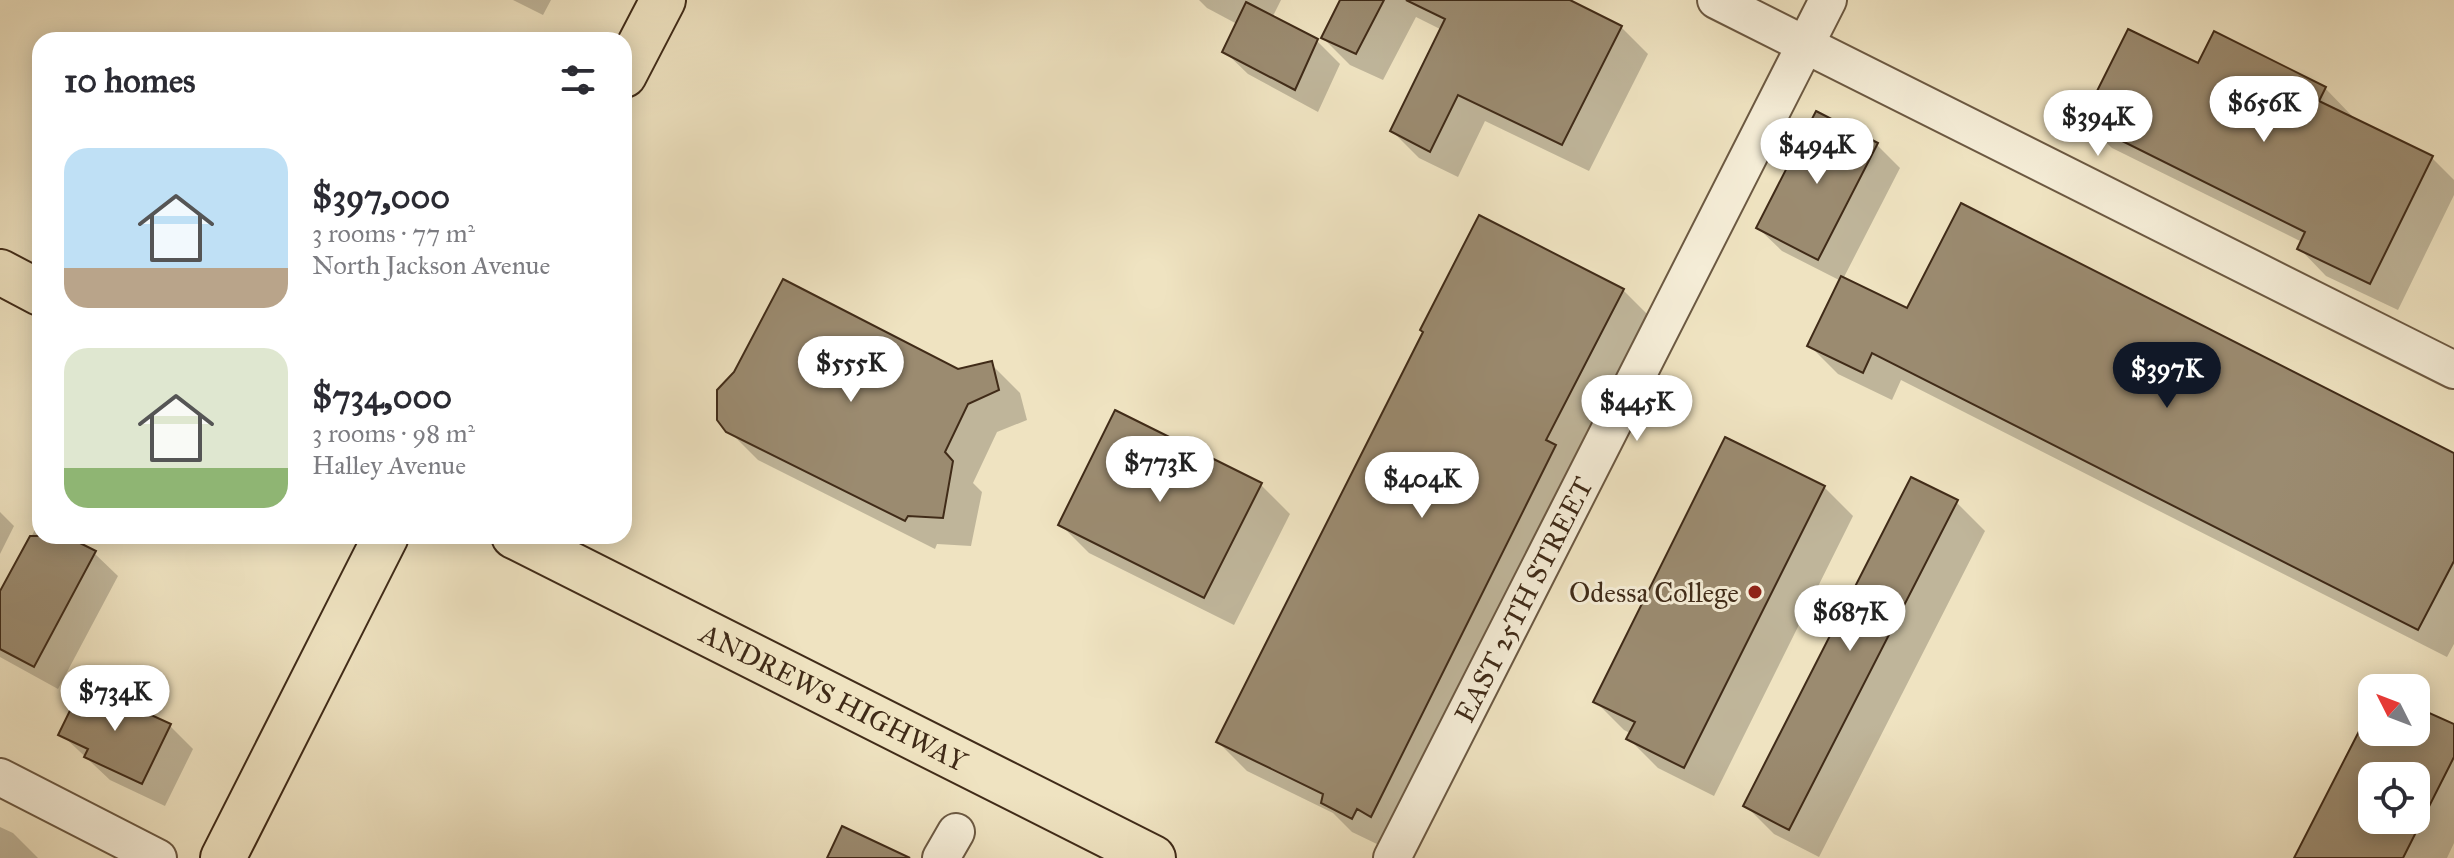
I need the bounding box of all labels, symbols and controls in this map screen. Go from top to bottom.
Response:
icon: filters [556,58,600,102]
text: 10 homes [64,60,195,101]
pin: $656K [2208,76,2320,144]
text: $656K [2228,86,2300,118]
pin: $394K [2042,90,2154,158]
text: $394K [2062,100,2134,132]
pin: $494K [1761,118,1873,186]
text: $494K [1779,128,1855,160]
text: $397,000 [312,176,450,217]
icon: home [128,180,224,276]
text: 3 rooms · 77 m² [312,217,475,249]
text: North Jackson Avenue [312,249,550,281]
pin: $555K [795,336,907,404]
pin: $397K [2111,342,2223,410]
text: $555K [816,346,886,378]
text: $397K [2131,352,2203,384]
pin: $445K [1581,375,1693,443]
text: $734,000 [312,376,452,417]
icon: home [128,380,224,476]
text: $445K [1599,385,1675,417]
text: 3 rooms · 98 m² [312,417,475,449]
pin: $773K [1104,436,1216,504]
text: $773K [1124,446,1196,478]
text: Halley Avenue [312,449,466,481]
pin: $404K [1366,452,1478,520]
text: $404K [1383,462,1461,494]
street label: EAST 25TH STREET [1447,471,1601,728]
place label: Odessa College [1569,575,1739,610]
marker: Odessa College [1746,583,1764,601]
pin: $687K [1794,585,1906,653]
text: $687K [1812,595,1888,627]
street label: ANDREWS HIGHWAY [693,615,974,780]
pin: $734K [59,665,171,733]
north arrow [2358,674,2430,746]
map controls [2358,674,2430,834]
text: $734K [79,675,151,707]
button: locate [2358,762,2430,834]

